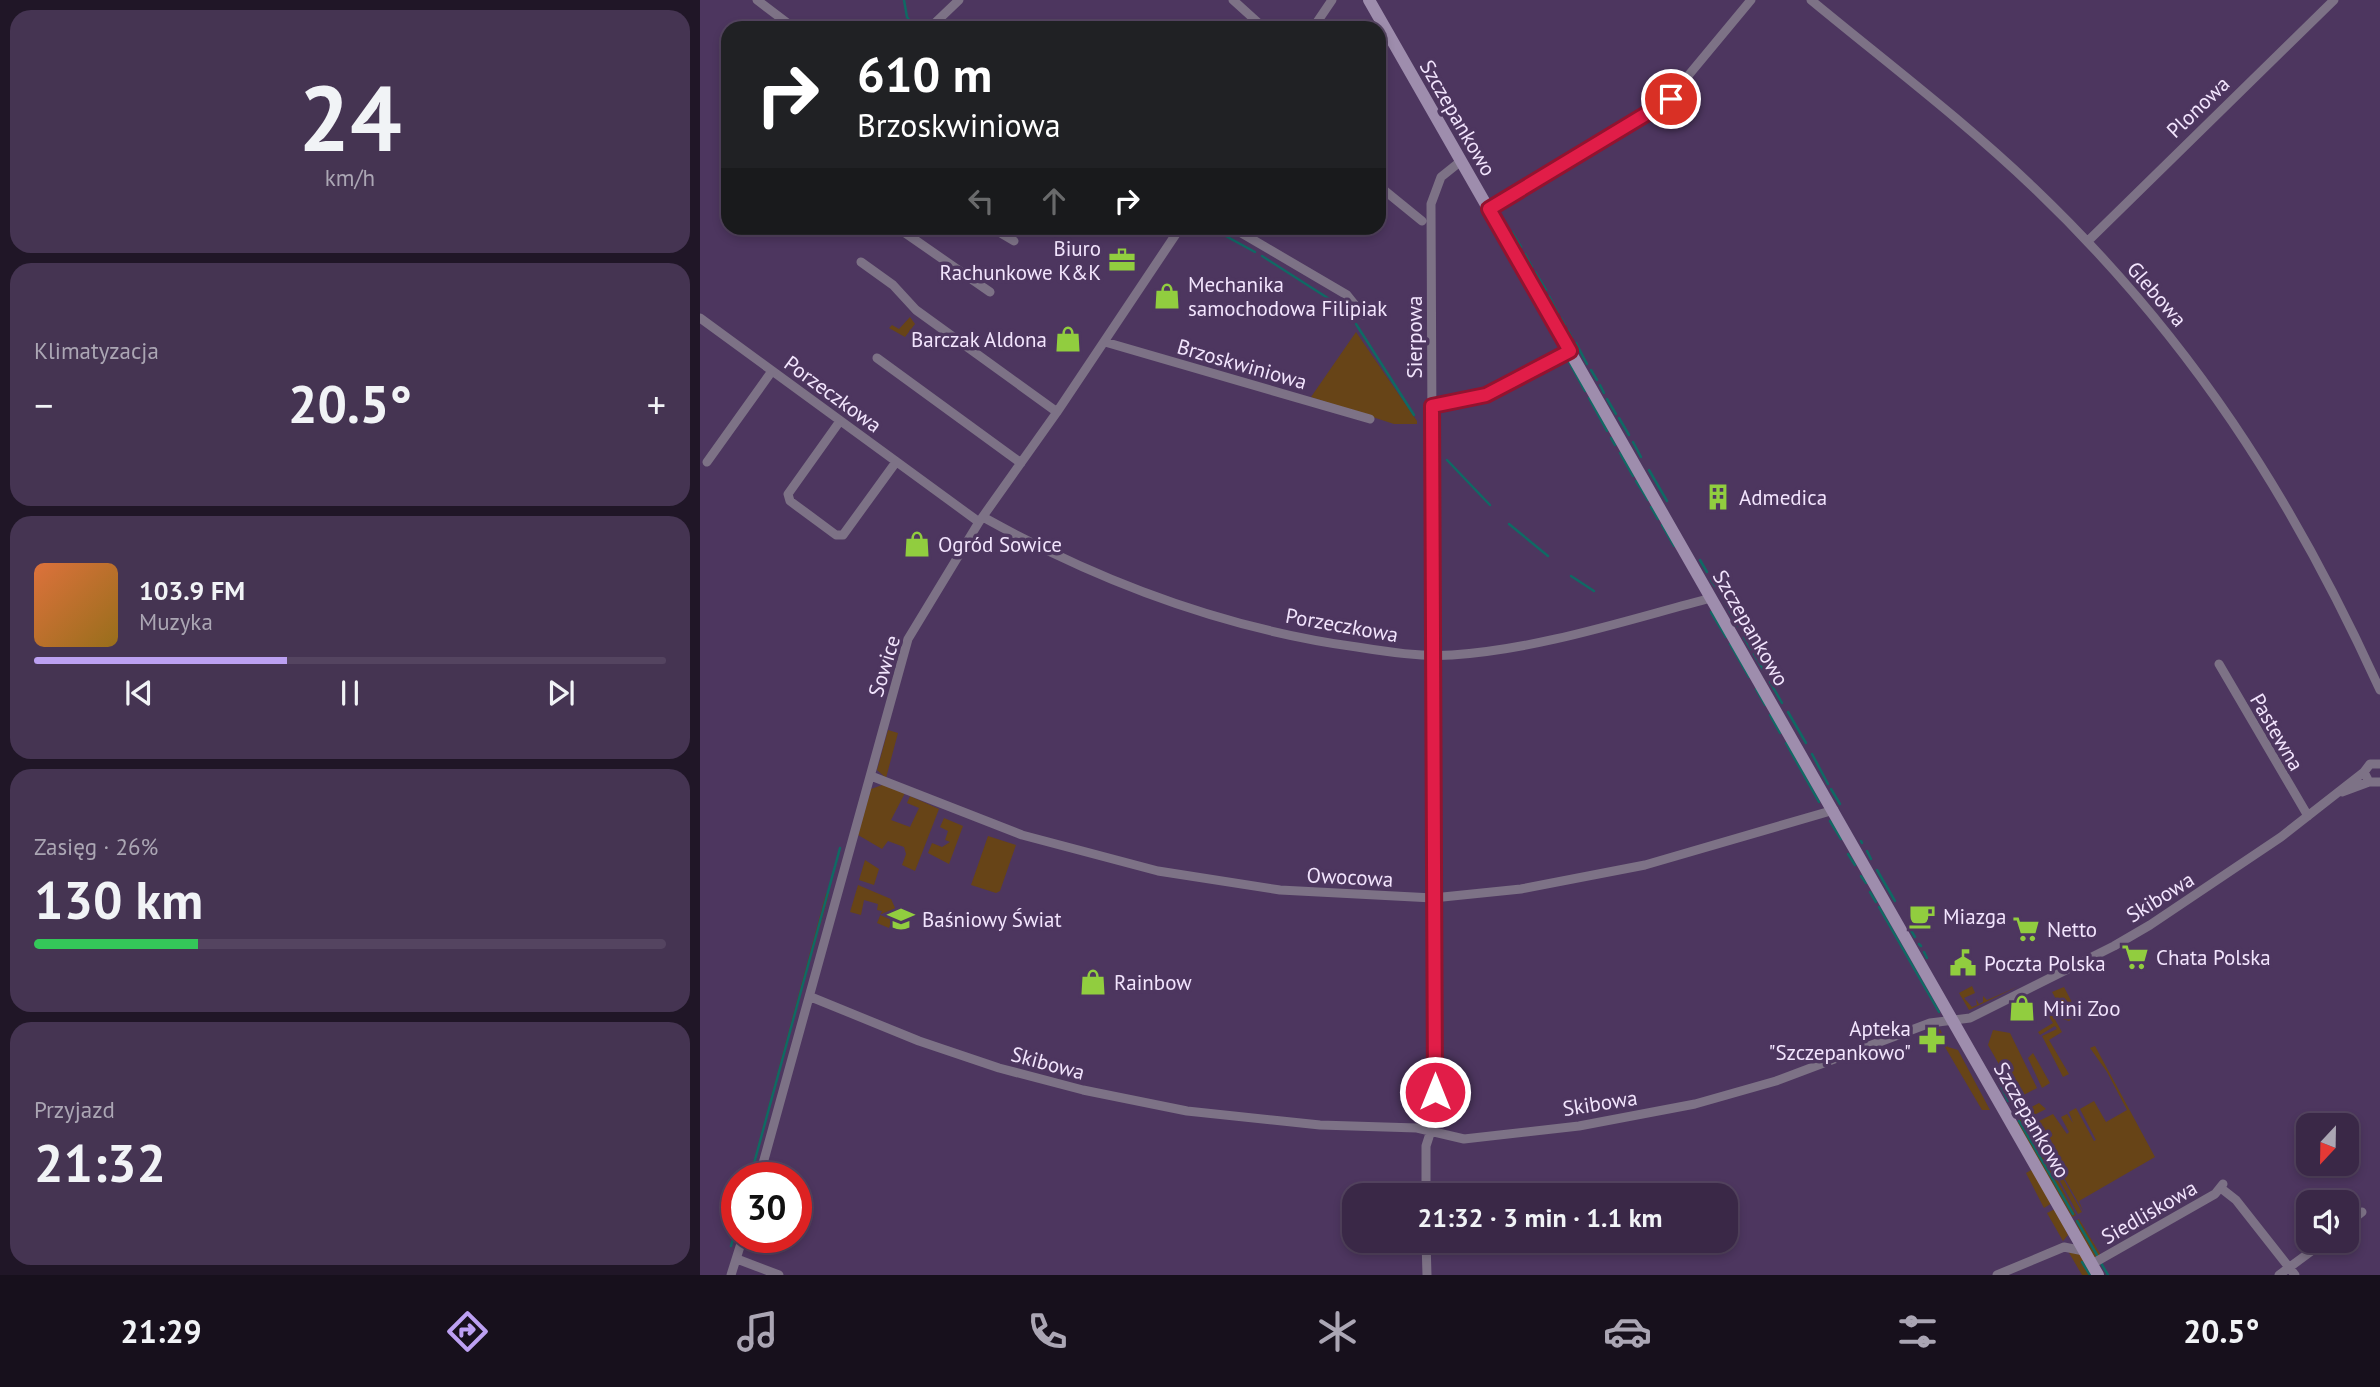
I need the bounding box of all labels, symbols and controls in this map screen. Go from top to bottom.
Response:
text: 610 m [857,42,992,106]
icon: right [742,49,833,140]
street label: Szczepankowo [1414,55,1502,181]
text: 24 [298,58,402,176]
pin [1641,69,1701,129]
street label: Plonowa [2161,70,2235,144]
icon: arrive [1652,80,1690,118]
text: Brzoskwiniowa [857,104,1061,146]
text: km/h [325,163,375,192]
icon: left [962,182,1000,220]
icon: ahead [1035,182,1073,220]
icon: right [1108,182,1146,220]
place label: Biuro Rachunkowe K&K [940,235,1101,286]
office icon: Biuro Rachunkowe K&K [1107,245,1137,275]
street label: Glebowa [2121,256,2193,332]
place label: Mechanika samochodowa Filipiak [1188,271,1387,322]
shop icon: Mechanika samochodowa Filipiak [1152,281,1182,311]
street label: Sierpowa [1401,296,1428,378]
shop icon: Barczak Aldona [1053,324,1083,354]
place label: Barczak Aldona [911,326,1047,353]
street label: Brzoskwiniowa [1174,333,1310,395]
text: Klimatyzacja [34,336,159,365]
street label: Porzeczkowa [779,350,887,438]
text: 20.5° [288,370,412,437]
text: − [34,380,53,429]
text: + [647,380,666,429]
building icon: Admedica [1703,482,1733,512]
place label: Admedica [1739,484,1827,511]
shop icon: Ogród Sowice [902,529,932,559]
place label: Ogród Sowice [938,531,1062,558]
street label: Szczepankowo [1707,565,1795,691]
text: 103.9 FM [139,574,245,607]
street label: Porzeczkowa [1283,602,1401,648]
text: Muzyka [139,607,213,636]
street label: Sowice [862,632,906,700]
icon: previous [120,674,158,712]
icon: pause [331,674,369,712]
icon: next [542,674,580,712]
street label: Pastewna [2244,688,2310,776]
text: Zasięg · 26% [34,832,158,861]
street label: Owocowa [1306,861,1394,893]
text: 130 km [34,866,203,933]
street label: Skibowa [2121,866,2199,928]
cafe icon: Miazga [1907,901,1937,931]
place label: Miazga [1943,903,2006,930]
school or university icon: Baśniowy Świat [886,904,916,934]
place label: Baśniowy Świat [922,906,1062,933]
supermarket icon: Netto [2011,914,2041,944]
place label: Netto [2047,916,2097,943]
supermarket icon: Chata Polska [2120,942,2150,972]
place label: Chata Polska [2156,944,2271,971]
public building icon: Poczta Polska [1948,948,1978,978]
place label: Poczta Polska [1984,950,2106,977]
shop icon: Rainbow [1078,967,1108,997]
place label: Rainbow [1114,969,1192,996]
shop icon: Mini Zoo [2007,993,2037,1023]
place label: Mini Zoo [2043,995,2120,1022]
place label: Apteka "Szczepankowo" [1768,1015,1911,1066]
pharmacy icon: Apteka "Szczepankowo" [1917,1025,1947,1055]
street label: Skibowa [1008,1040,1088,1086]
position arrow [1398,1055,1472,1129]
street label: Szczepankowo [1988,1057,2076,1183]
street label: Skibowa [1561,1084,1639,1122]
text: Przyjazd [34,1095,115,1124]
north arrow [2296,1113,2359,1176]
map controls [2296,1113,2359,1253]
text: 21:32 [34,1129,166,1196]
speed limit sign: 30 [721,1162,812,1253]
street label: Siedliskowa [2096,1174,2202,1250]
button: sound [2296,1190,2359,1253]
text: 21:32 · 3 min · 1.1 km [1418,1201,1663,1234]
icon: directions [443,1307,492,1356]
icon: music [733,1307,782,1356]
icon: phone [1023,1307,1072,1356]
icon: climate [1313,1307,1362,1356]
icon: car [1603,1307,1652,1356]
icon: filters [1893,1307,1942,1356]
text: 21:29 [121,1310,202,1352]
text: 20.5° [2183,1310,2259,1352]

